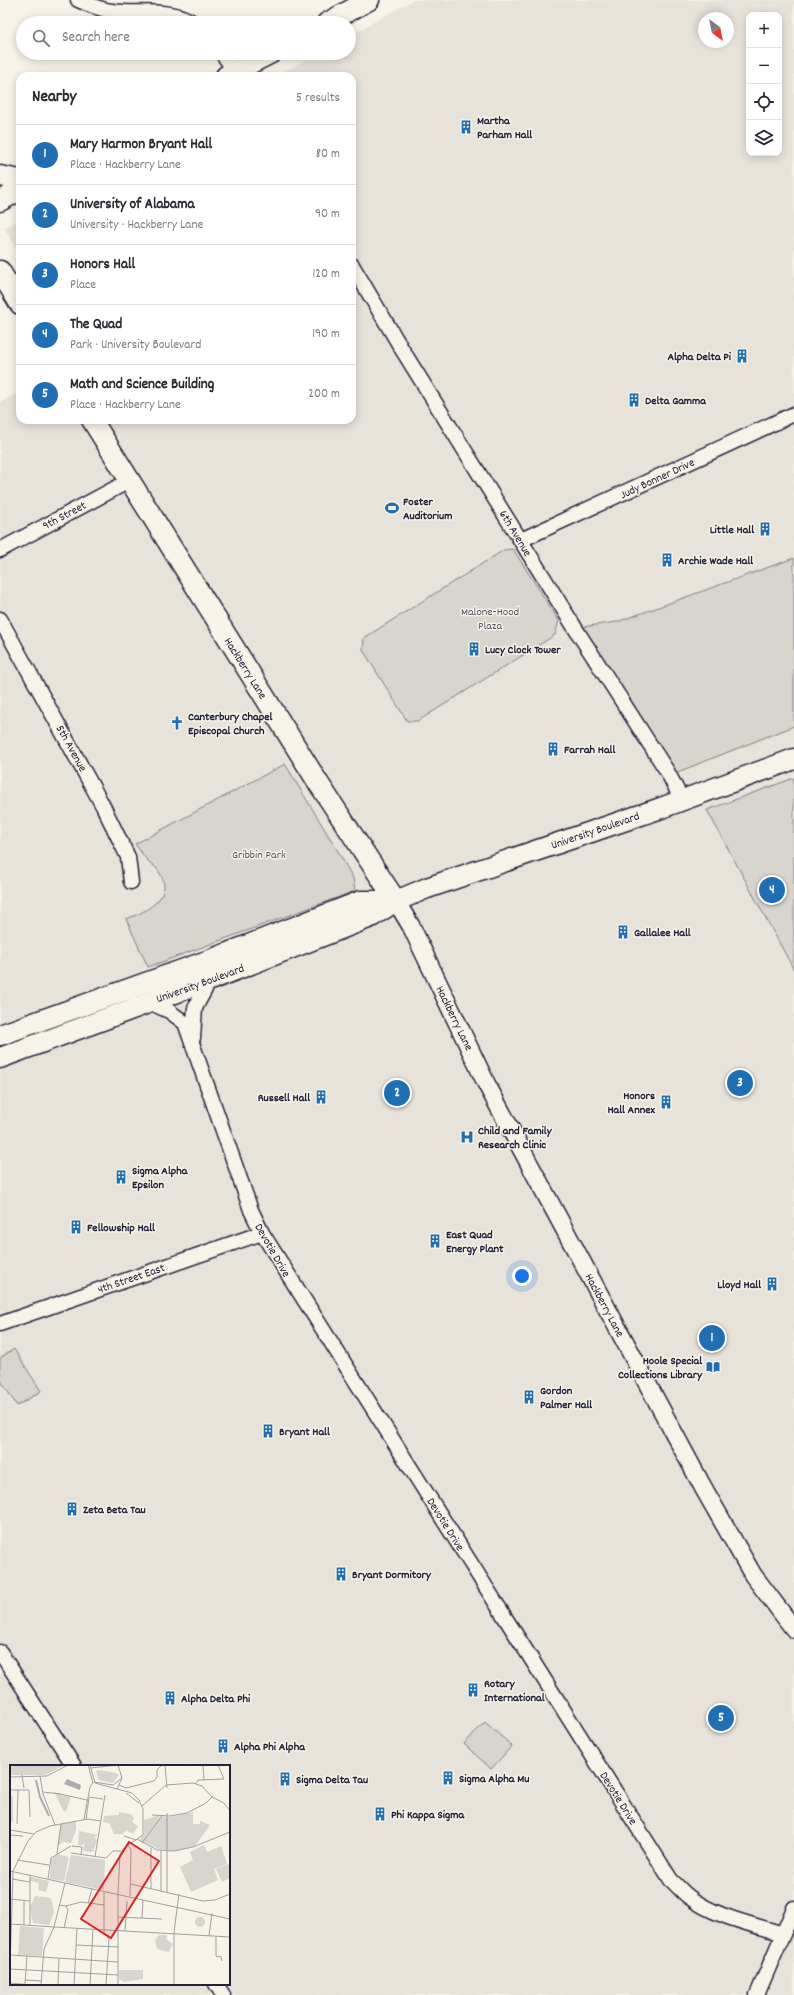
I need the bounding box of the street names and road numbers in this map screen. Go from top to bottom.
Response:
street label: Judy Bonner Drive [618,455,698,504]
street label: 9th Street [40,497,90,535]
street label: 6th Avenue [494,507,535,560]
street label: Hackberry Lane [219,635,270,703]
street label: 5th Avenue [51,722,91,775]
street label: University Boulevard [549,808,642,855]
street label: University Boulevard [154,961,247,1008]
street label: Hackberry Lane [431,984,477,1054]
street label: Devotie Drive [249,1221,294,1281]
street label: 4th Street East [96,1260,168,1299]
street label: Hackberry Lane [580,1271,628,1341]
street label: Devotie Drive [422,1495,468,1555]
street label: Devotie Drive [595,1769,641,1829]

